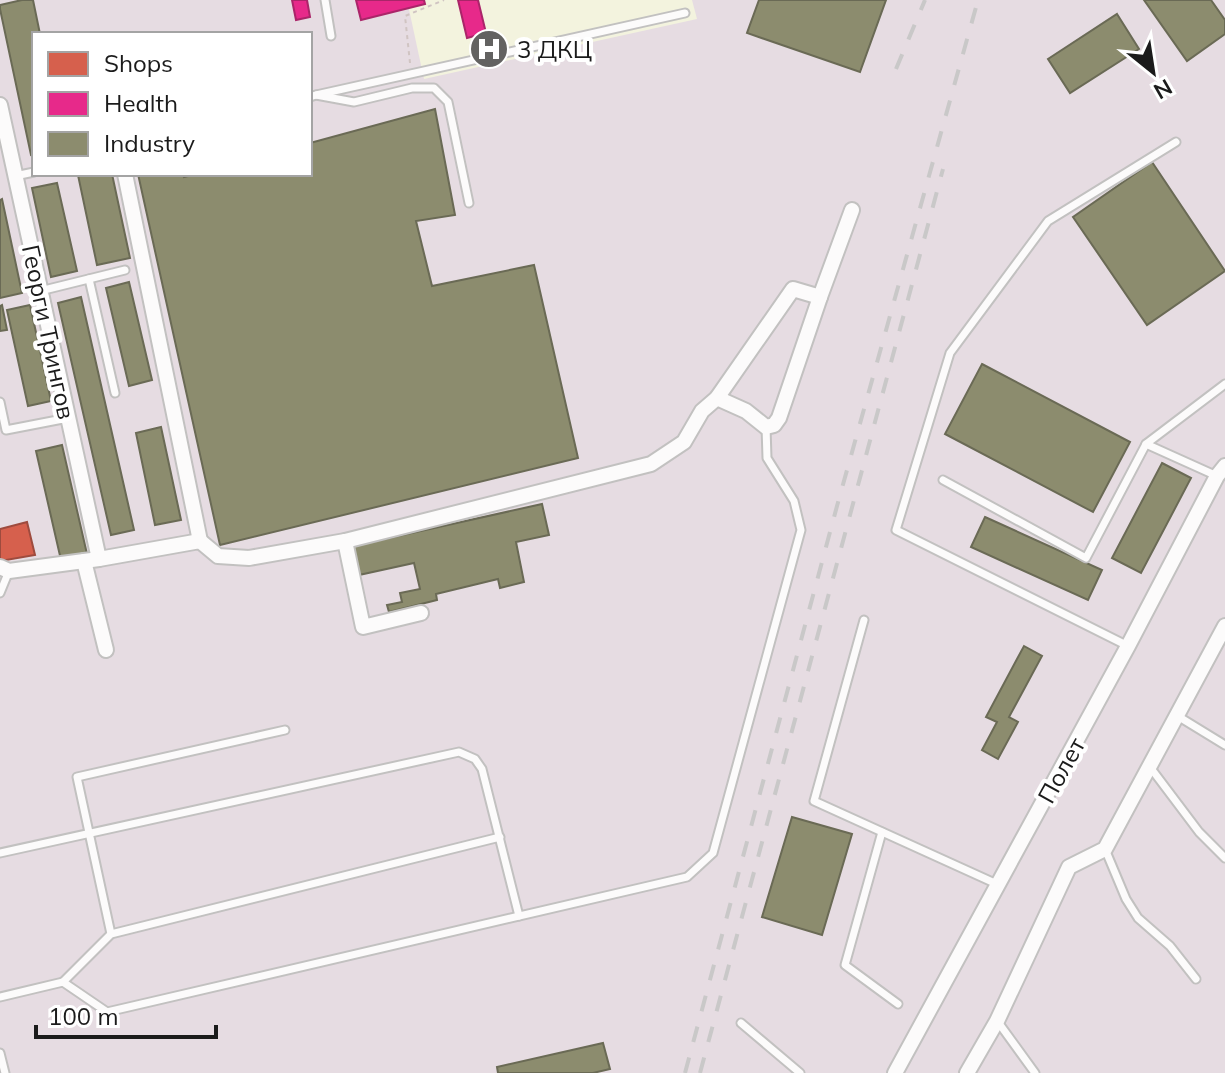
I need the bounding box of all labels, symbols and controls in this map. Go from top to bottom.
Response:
hospital icon: 3 ДКЦ [468,28,510,70]
legend [32,32,312,176]
north arrow [1113,32,1193,112]
place label: 3 ДКЦ [517,34,592,64]
text: Shops [104,48,173,78]
text: N [1149,73,1177,106]
text: Health [104,88,178,118]
text: Industry [104,128,195,158]
street label: Георги Трингов [16,242,82,422]
street label: Полет [1031,732,1091,808]
scale bar [36,989,216,1039]
text: 100 m [48,1001,119,1031]

